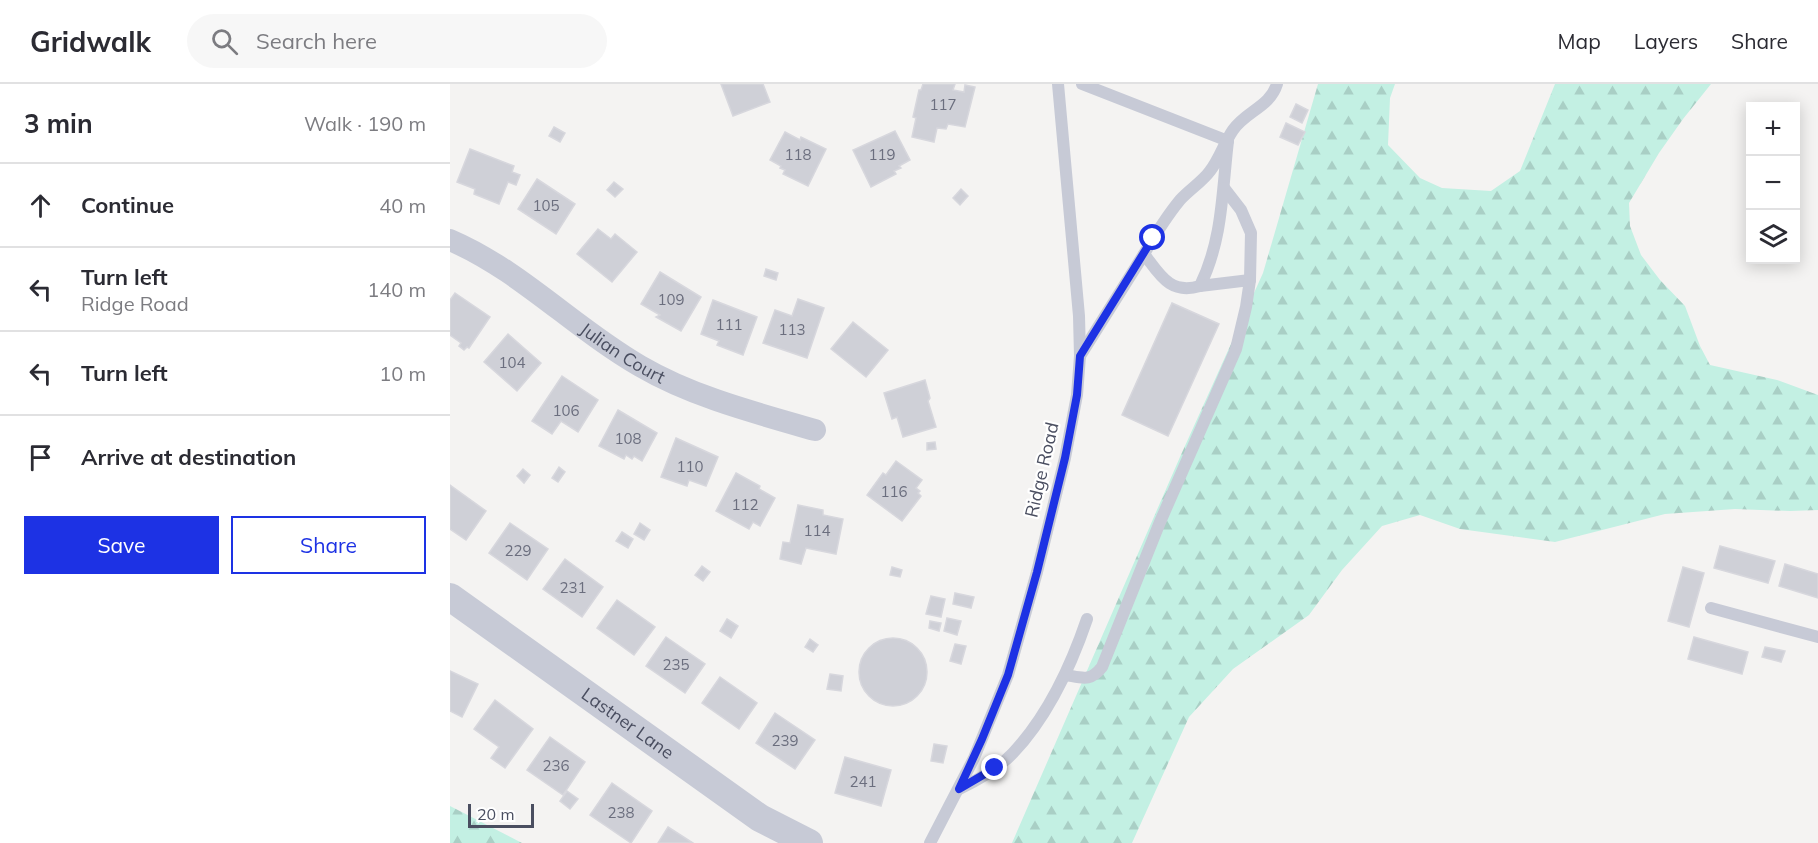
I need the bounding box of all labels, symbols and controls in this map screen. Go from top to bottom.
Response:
search box [187,14,607,68]
text: Gridwalk [30,24,151,59]
icon: search [208,25,241,58]
text: Search here [256,27,377,55]
text: Map [1558,28,1601,54]
text: Layers [1634,28,1698,54]
text: Share [1731,28,1788,54]
house number: 117 [929,95,957,114]
map controls [1746,102,1800,264]
button: + [1746,102,1800,156]
text: 3 min [24,107,93,140]
text: Walk · 190 m [304,111,426,136]
house number: 118 [784,145,812,164]
house number: 119 [868,145,896,164]
button: − [1746,156,1800,210]
icon: ahead [24,189,57,222]
text: Continue [81,191,174,219]
text: 40 m [379,193,426,218]
house number: 105 [532,196,560,215]
button: layers [1746,210,1800,264]
route start [1139,224,1165,250]
text: Turn left [81,263,168,291]
icon: left [24,273,57,306]
text: 140 m [367,277,426,302]
house number: 109 [657,290,685,309]
text: Ridge Road [81,291,189,316]
house number: 111 [715,315,743,334]
street label: Julian Court [576,317,669,389]
house number: 113 [778,320,806,339]
house number: 104 [498,353,526,372]
icon: left [24,357,57,390]
text: Turn left [81,359,168,387]
text: 10 m [379,361,426,386]
house number: 106 [552,401,580,420]
street label: Ridge Road [1019,420,1064,520]
house number: 108 [614,429,642,448]
icon: arrive [24,441,57,474]
text: Arrive at destination [81,443,296,471]
house number: 110 [676,457,704,476]
house number: 116 [880,482,908,501]
house number: 112 [731,495,759,514]
button: Save [24,516,219,574]
button: Share [231,516,426,574]
house number: 114 [803,521,831,540]
house number: 229 [504,541,532,560]
house number: 231 [559,578,587,597]
house number: 235 [662,655,690,674]
street label: Lastner Lane [577,682,679,764]
house number: 239 [771,731,799,750]
route end [981,754,1007,780]
house number: 236 [542,756,570,775]
house number: 241 [849,772,877,791]
scale bar [468,801,534,828]
house number: 238 [607,803,635,822]
text: 20 m [477,804,514,824]

